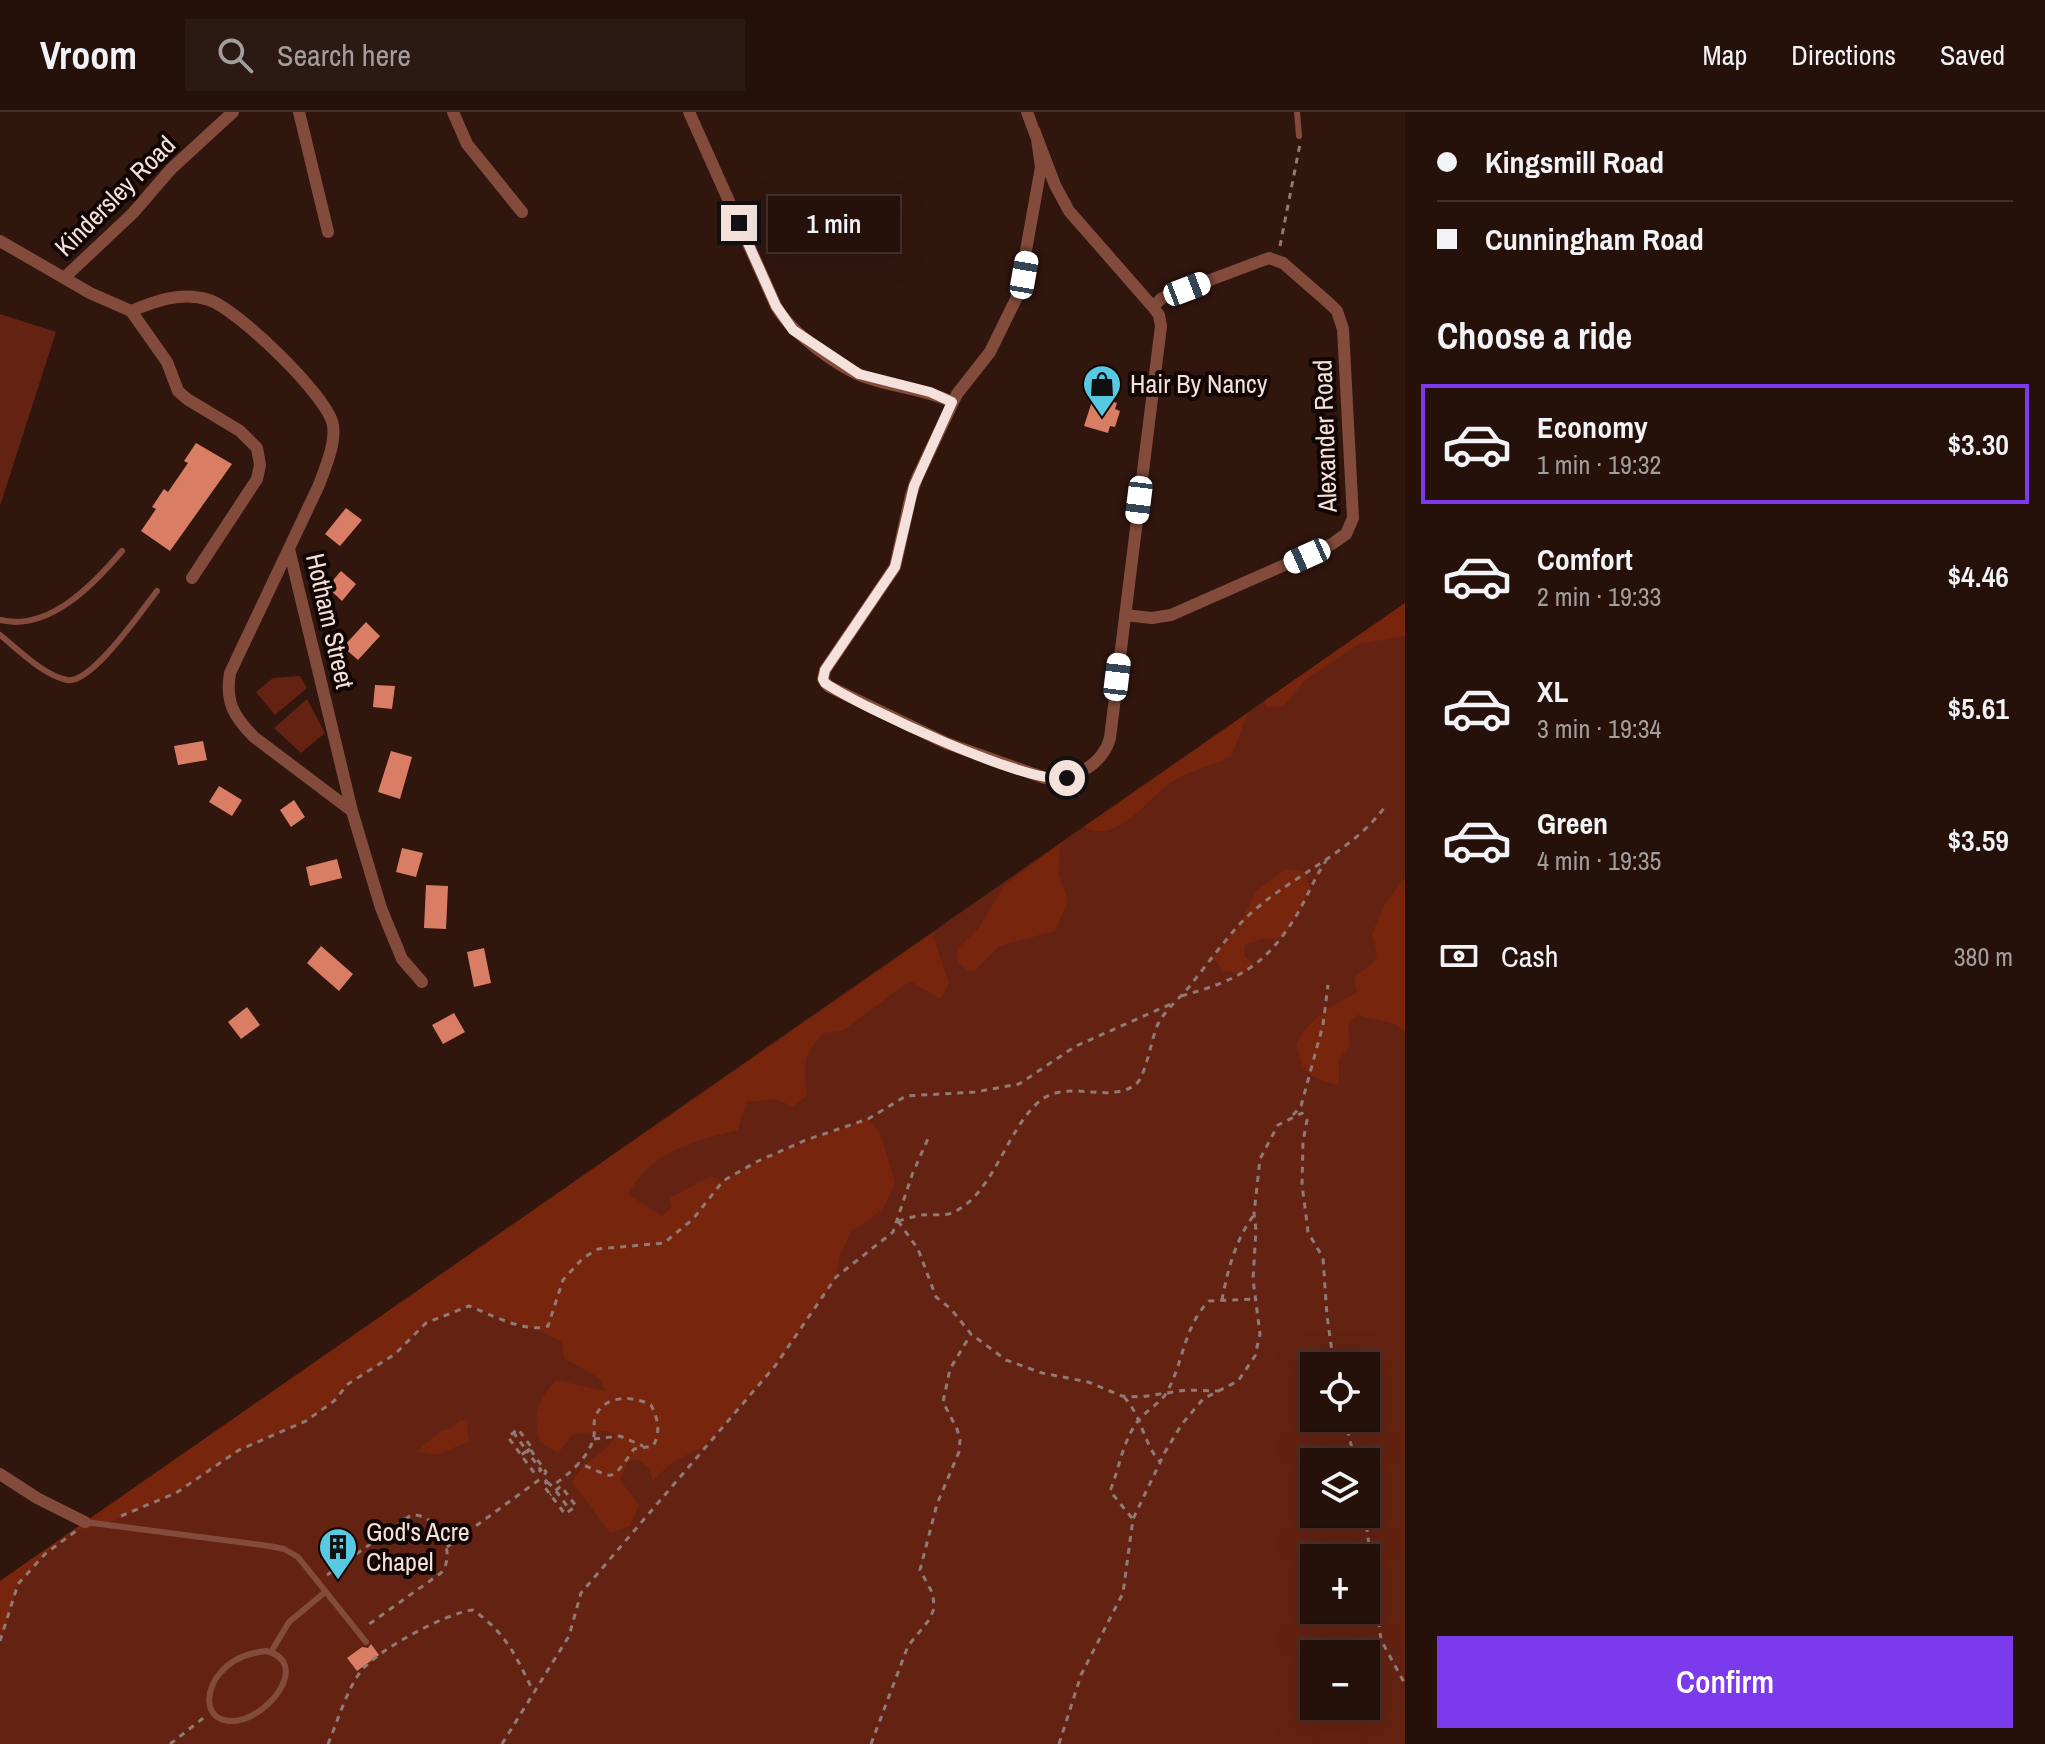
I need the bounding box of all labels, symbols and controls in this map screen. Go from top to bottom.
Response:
search box [185,19,745,91]
text: Vroom [40,30,137,81]
icon: search [213,33,257,77]
text: Search here [277,35,411,75]
text: Map [1703,36,1747,74]
text: Directions [1791,36,1896,74]
text: Saved [1940,36,2005,74]
street label: Kindersley Road [47,128,183,264]
text: Kingsmill Road [1485,142,1664,182]
callout: 1 min [767,195,899,251]
route end [721,205,757,241]
text: 1 min [807,206,861,241]
text: Cunningham Road [1485,219,1704,259]
car [1008,249,1040,301]
car [1160,269,1214,309]
text: Choose a ride [1437,312,1632,360]
street label: Alexander Road [1304,359,1345,514]
shop icon: Hair By Nancy [1081,363,1123,418]
place label: Hair By Nancy [1130,366,1268,401]
text: Economy [1537,407,1648,447]
icon: car [1441,408,1513,480]
text: $3.30 [1947,424,2009,464]
text: 1 min · 19:32 [1537,447,1661,482]
car [1124,475,1154,525]
car [1280,535,1334,577]
text: Comfort [1537,539,1633,579]
icon: car [1441,540,1513,612]
street label: Hotham Street [298,550,363,692]
text: $4.46 [1947,556,2009,596]
text: 2 min · 19:33 [1537,579,1661,614]
car [1102,652,1132,702]
text: XL [1537,671,1568,711]
icon: car [1441,672,1513,744]
text: $5.61 [1947,688,2009,728]
text: 3 min · 19:34 [1537,711,1661,746]
route start [1049,760,1085,796]
text: Green [1537,803,1608,843]
icon: car [1441,804,1513,876]
text: $3.59 [1947,820,2009,860]
text: 4 min · 19:35 [1537,843,1661,878]
icon: cash [1437,934,1481,978]
text: Cash [1501,936,1558,976]
text: 380 m [1954,939,2013,974]
map controls [1300,1352,1380,1720]
button: locate [1300,1352,1380,1432]
button: layers [1300,1448,1380,1528]
place label: God's Acre Chapel [366,1514,470,1579]
building icon: God's Acre Chapel [317,1526,359,1581]
button: + [1300,1544,1380,1624]
button: Confirm [1437,1636,2013,1728]
button: − [1300,1640,1380,1720]

